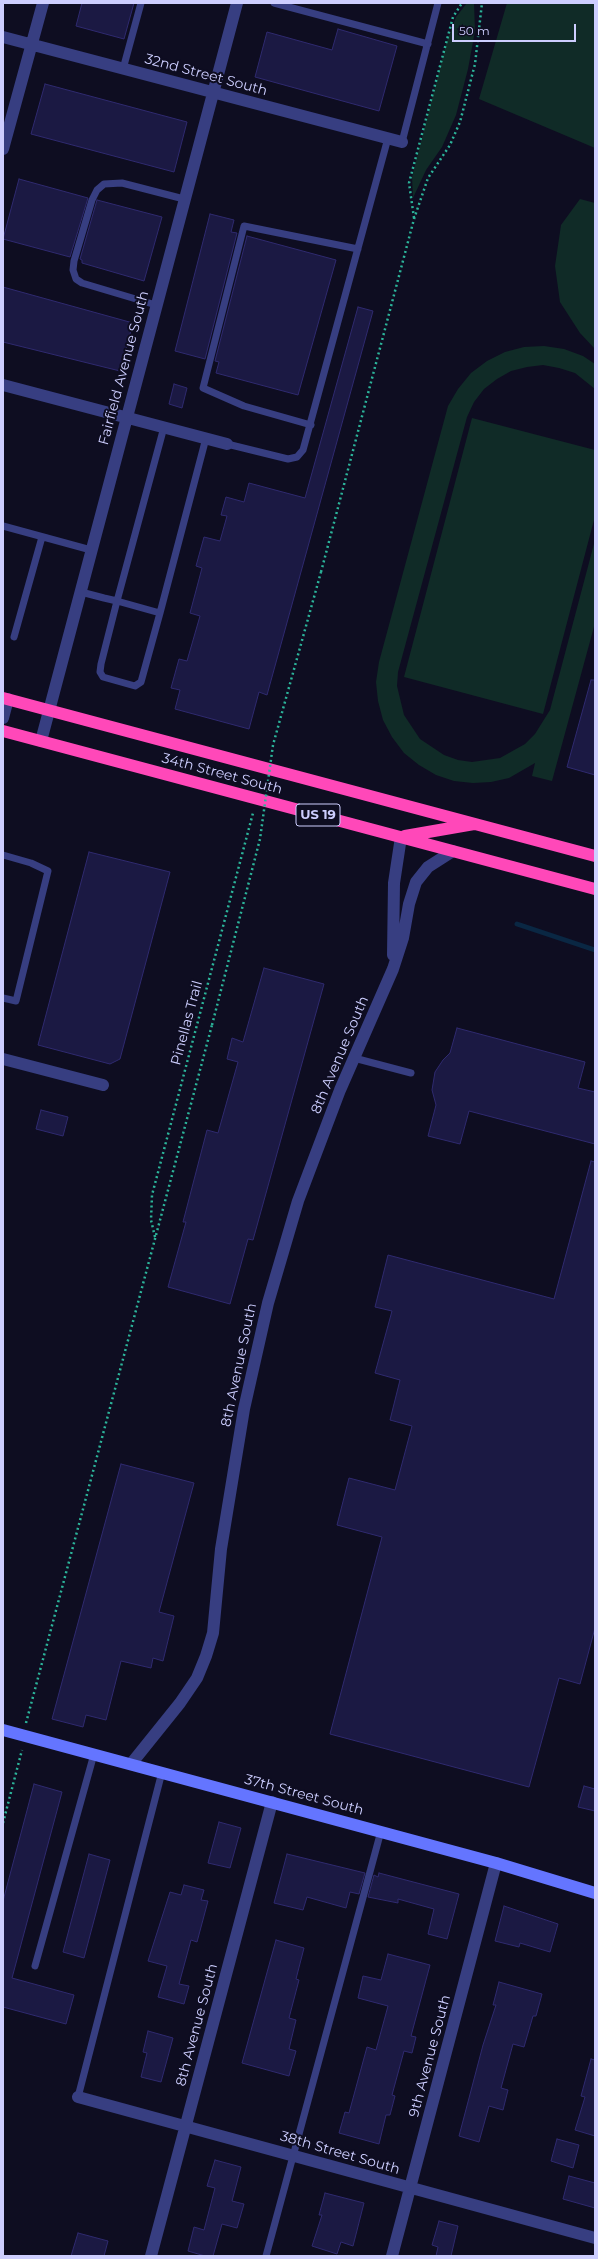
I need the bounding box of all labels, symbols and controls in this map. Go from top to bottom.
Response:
scale bar [454,16,578,42]
text: 50 m [459,23,490,38]
street label: 32nd Street South [143,51,269,99]
street label: Fairfield Avenue South [95,289,153,447]
street label: 34th Street South [160,750,284,798]
road number: US 19 [296,804,340,826]
street label: Pinellas Trail [168,979,206,1067]
street label: 8th Avenue South [308,994,372,1116]
street label: 8th Avenue South [218,1302,260,1428]
street label: 37th Street South [243,1771,365,1819]
street label: 8th Avenue South [173,1962,221,2088]
street label: 9th Avenue South [406,1993,454,2119]
street label: 38th Street South [278,2128,402,2178]

